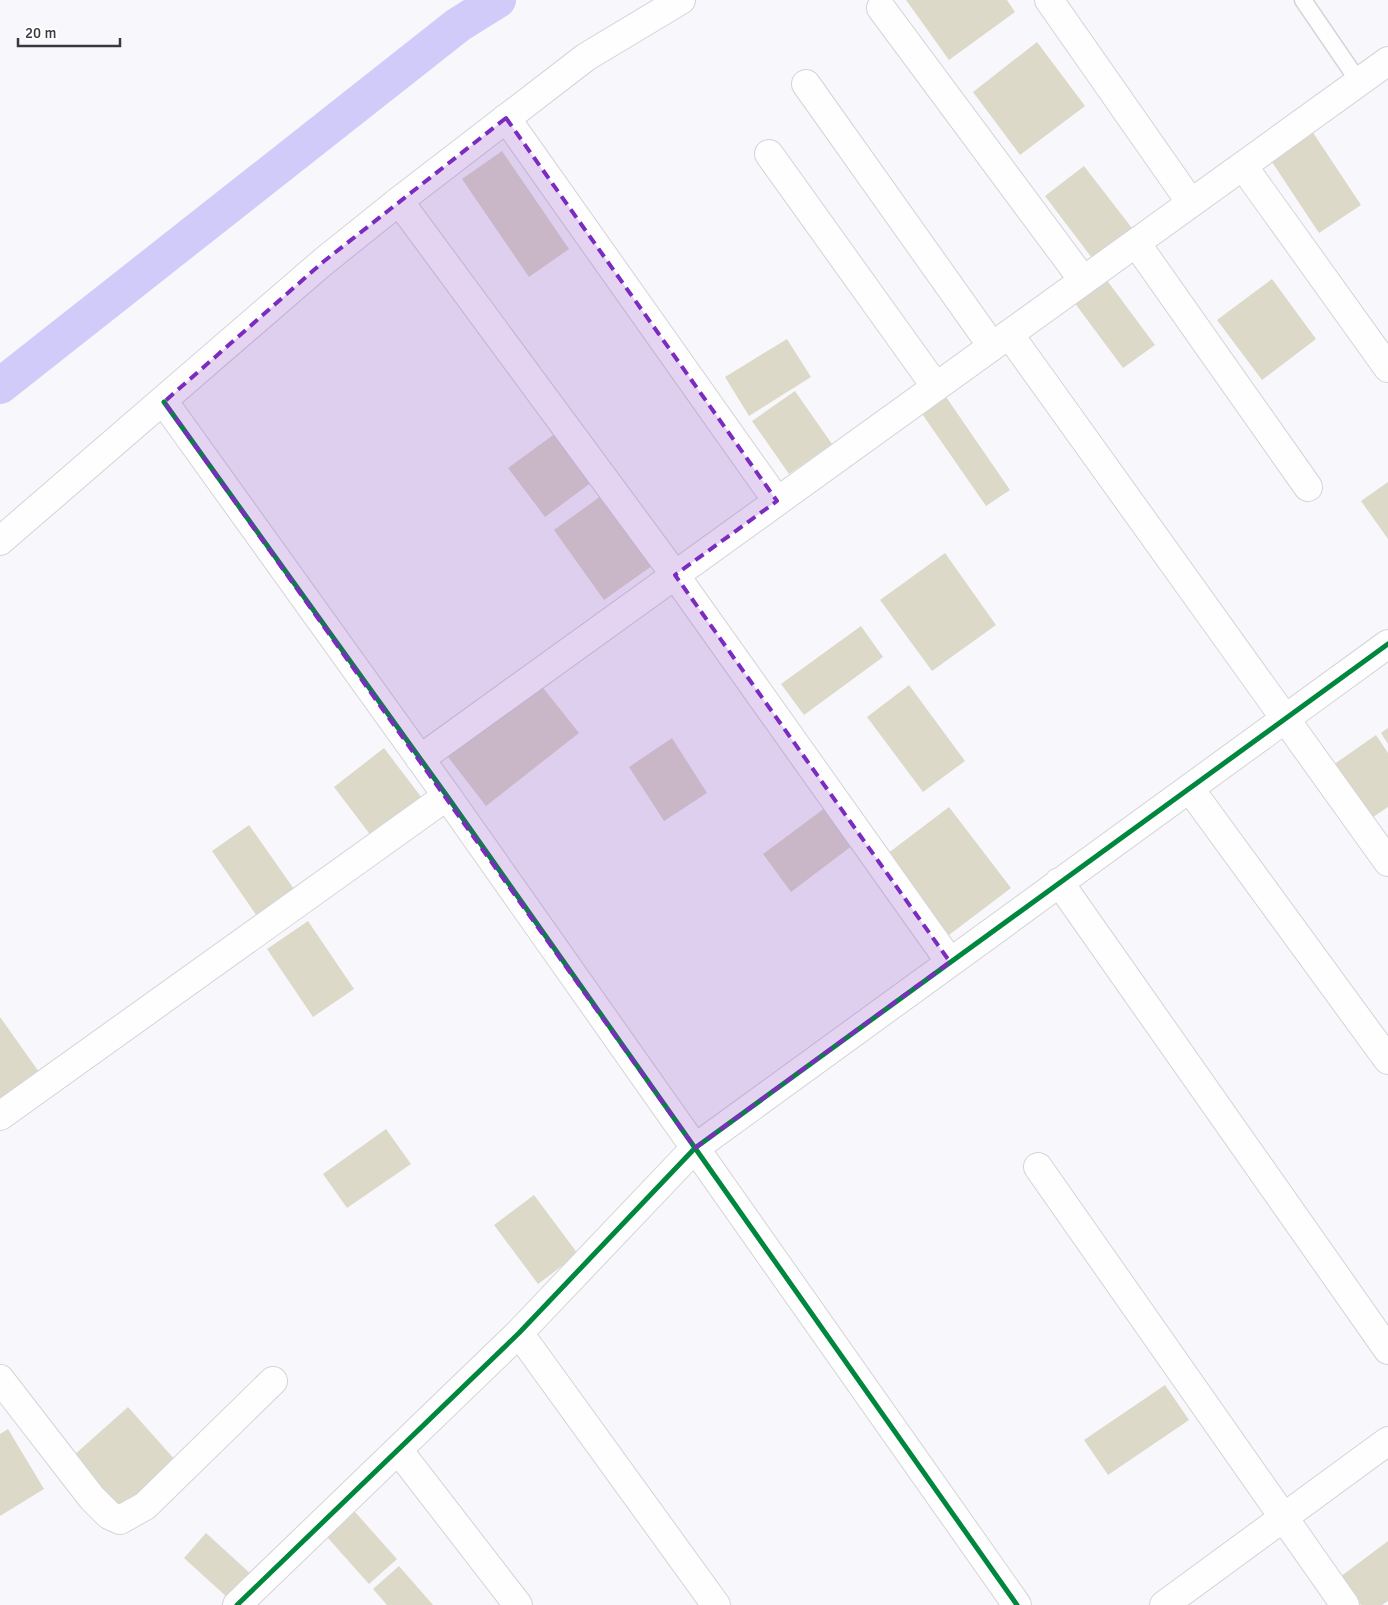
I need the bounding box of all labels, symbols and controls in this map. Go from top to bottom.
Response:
scale bar [18,15,120,47]
text: 20 m [25,24,56,42]

